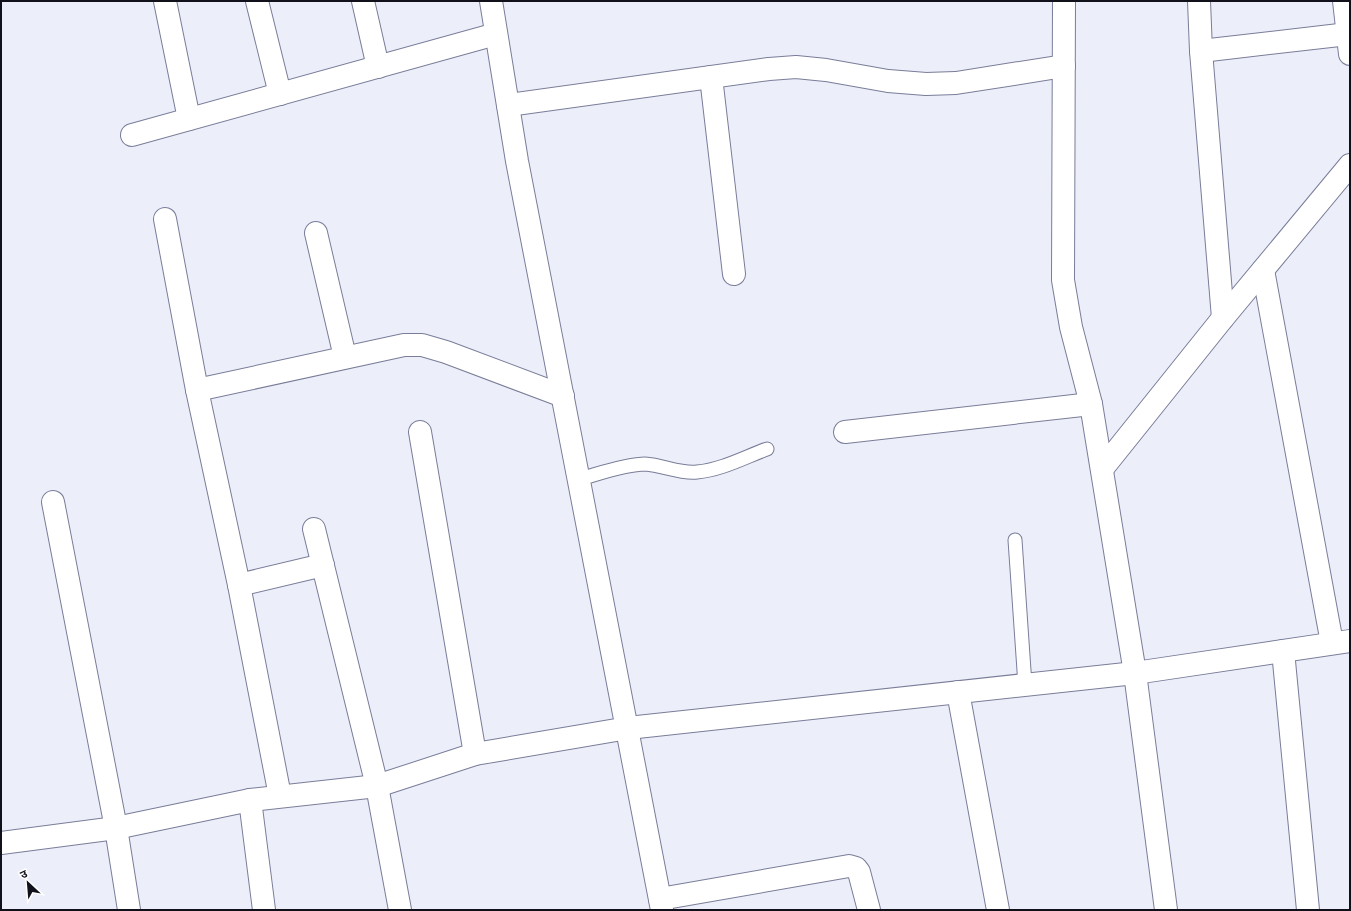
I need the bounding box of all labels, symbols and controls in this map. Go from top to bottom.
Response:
north arrow [8,863,48,903]
text: उ [17,865,30,882]

